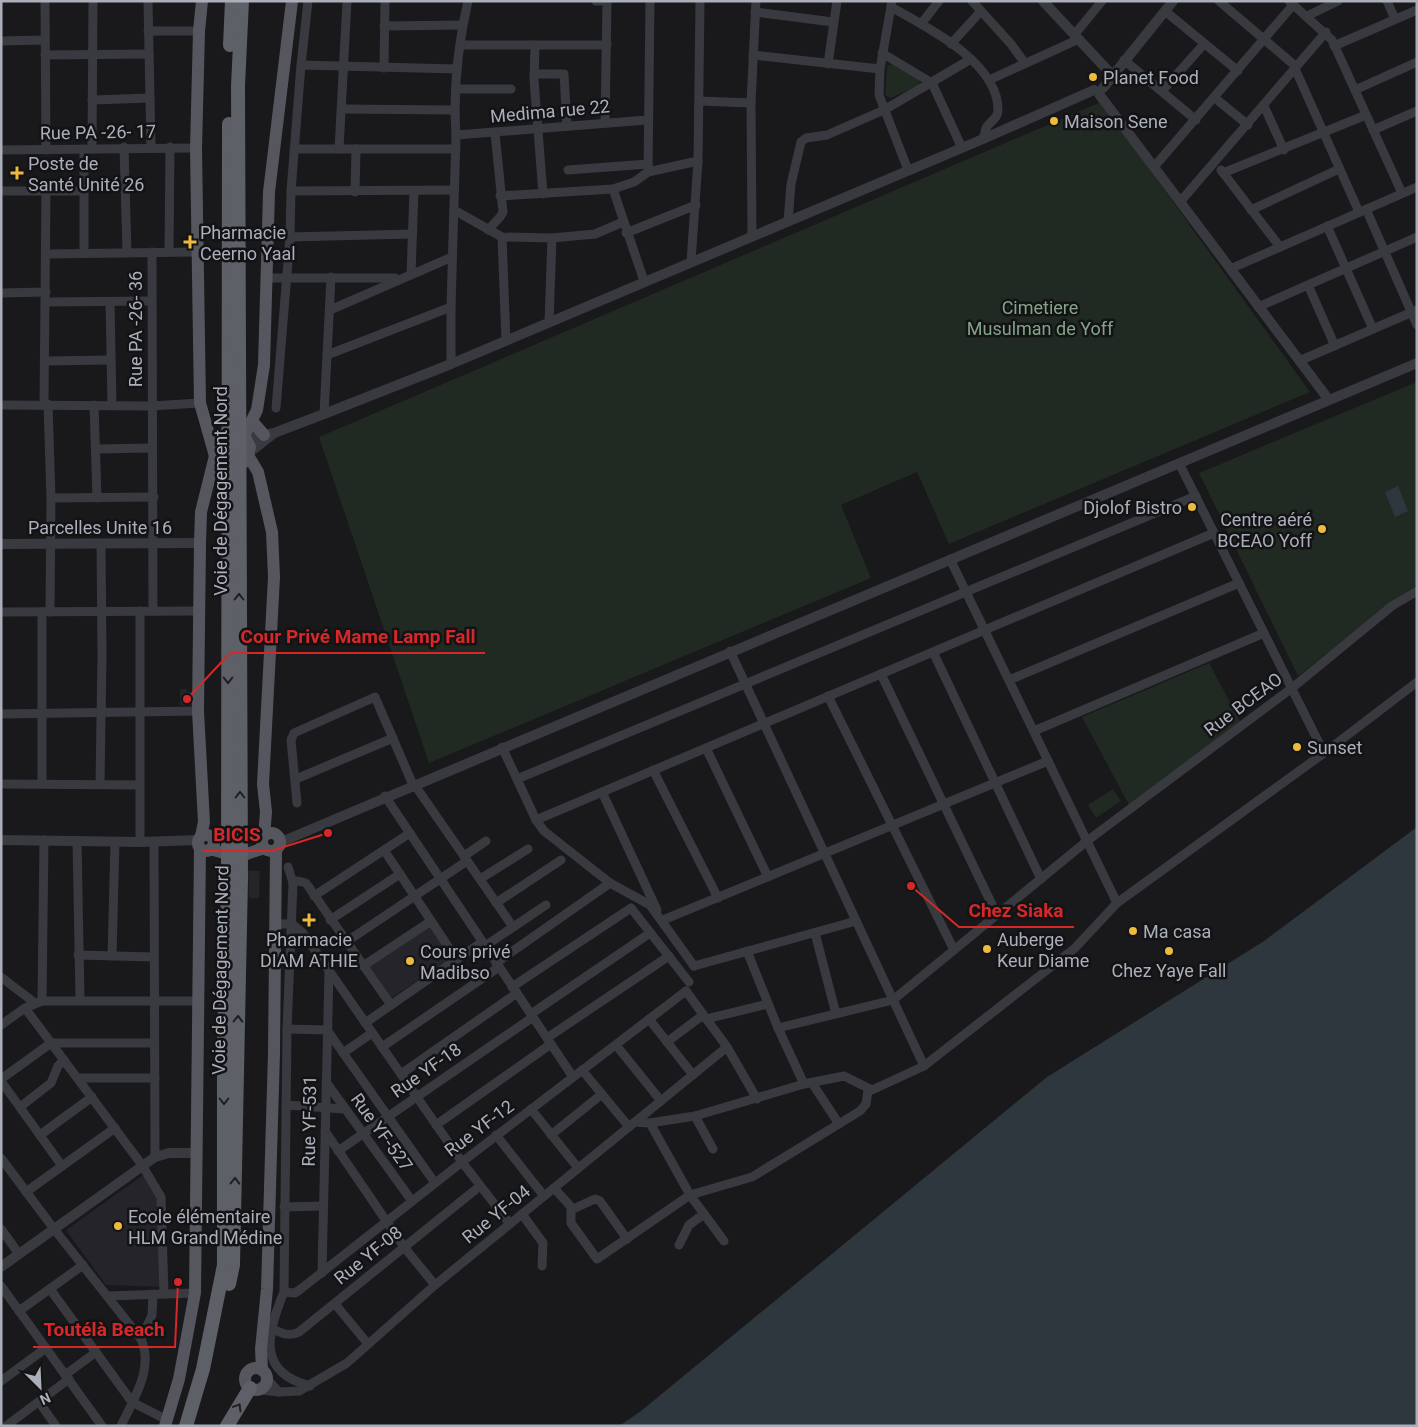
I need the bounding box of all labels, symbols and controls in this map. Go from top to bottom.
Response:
place label: Planet Food [1103,67,1199,88]
marker: Planet Food [1087,71,1099,83]
street label: Medima rue 22 [489,95,611,127]
place label: Maison Sene [1064,111,1168,132]
marker: Maison Sene [1048,115,1060,127]
street label: Rue PA -26- 17 [40,120,156,144]
place label: Poste de Santé Unité 26 [28,153,144,195]
marker: Poste de Santé Unité 26 [10,166,24,180]
place label: Pharmacie Ceerno Yaal [200,222,296,264]
marker: Pharmacie Ceerno Yaal [184,236,196,248]
street label: Rue PA -26- 36 [125,271,146,387]
park label: Cimetiere Musulman de Yoff [967,297,1114,339]
street label: Voie de Dégagement Nord [210,386,231,596]
place label: Djolof Bistro [1083,497,1182,518]
marker: Djolof Bistro [1186,501,1198,513]
place label: Centre aéré BCEAO Yoff [1217,509,1313,551]
street label: Parcelles Unite 16 [28,517,172,538]
marker: Centre aéré BCEAO Yoff [1316,523,1328,535]
one-way arrow [234,593,244,601]
callout: Cour Privé Mame Lamp Fall [230,619,485,653]
text: Cour Privé Mame Lamp Fall [240,625,476,648]
street label: Rue BCEAO [1200,668,1286,740]
one-way arrow [223,676,233,684]
place label: Sunset [1307,737,1362,758]
marker: Sunset [1291,741,1303,753]
one-way arrow [235,791,246,799]
callout: BICIS [203,817,271,851]
text: BICIS [213,823,261,846]
street label: Voie de Dégagement Nord [208,865,232,1075]
callout: Chez Siaka [959,893,1074,927]
text: Chez Siaka [969,899,1063,922]
marker: Pharmacie DIAM ATHIE [303,914,315,926]
place label: Ma casa [1143,921,1211,942]
marker: Ma casa [1127,925,1139,937]
place label: Pharmacie DIAM ATHIE [260,929,358,971]
place label: Auberge Keur Diame [997,929,1089,971]
place label: Cours privé Madibso [420,941,511,983]
marker: Auberge Keur Diame [981,943,993,955]
marker: Chez Yaye Fall [1163,945,1175,957]
marker: Cours privé Madibso [404,955,416,967]
place label: Chez Yaye Fall [1111,960,1227,981]
one-way arrow [233,1015,243,1022]
street label: Rue YF-18 [387,1038,465,1102]
street label: Rue YF-531 [298,1075,320,1167]
street label: Rue YF-527 [347,1089,417,1175]
street label: Rue YF-12 [440,1095,518,1161]
one-way arrow [219,1098,229,1106]
one-way arrow [230,1177,240,1184]
street label: Rue YF-04 [458,1180,534,1248]
place label: Ecole élémentaire HLM Grand Médine [128,1206,282,1248]
marker: Ecole élémentaire HLM Grand Médine [112,1220,124,1232]
street label: Rue YF-08 [330,1221,406,1289]
callout: Toutélà Beach [33,1313,175,1347]
text: Toutélà Beach [43,1318,165,1341]
north arrow [15,1362,65,1412]
text: N [38,1390,53,1408]
one-way arrow [232,1403,242,1412]

